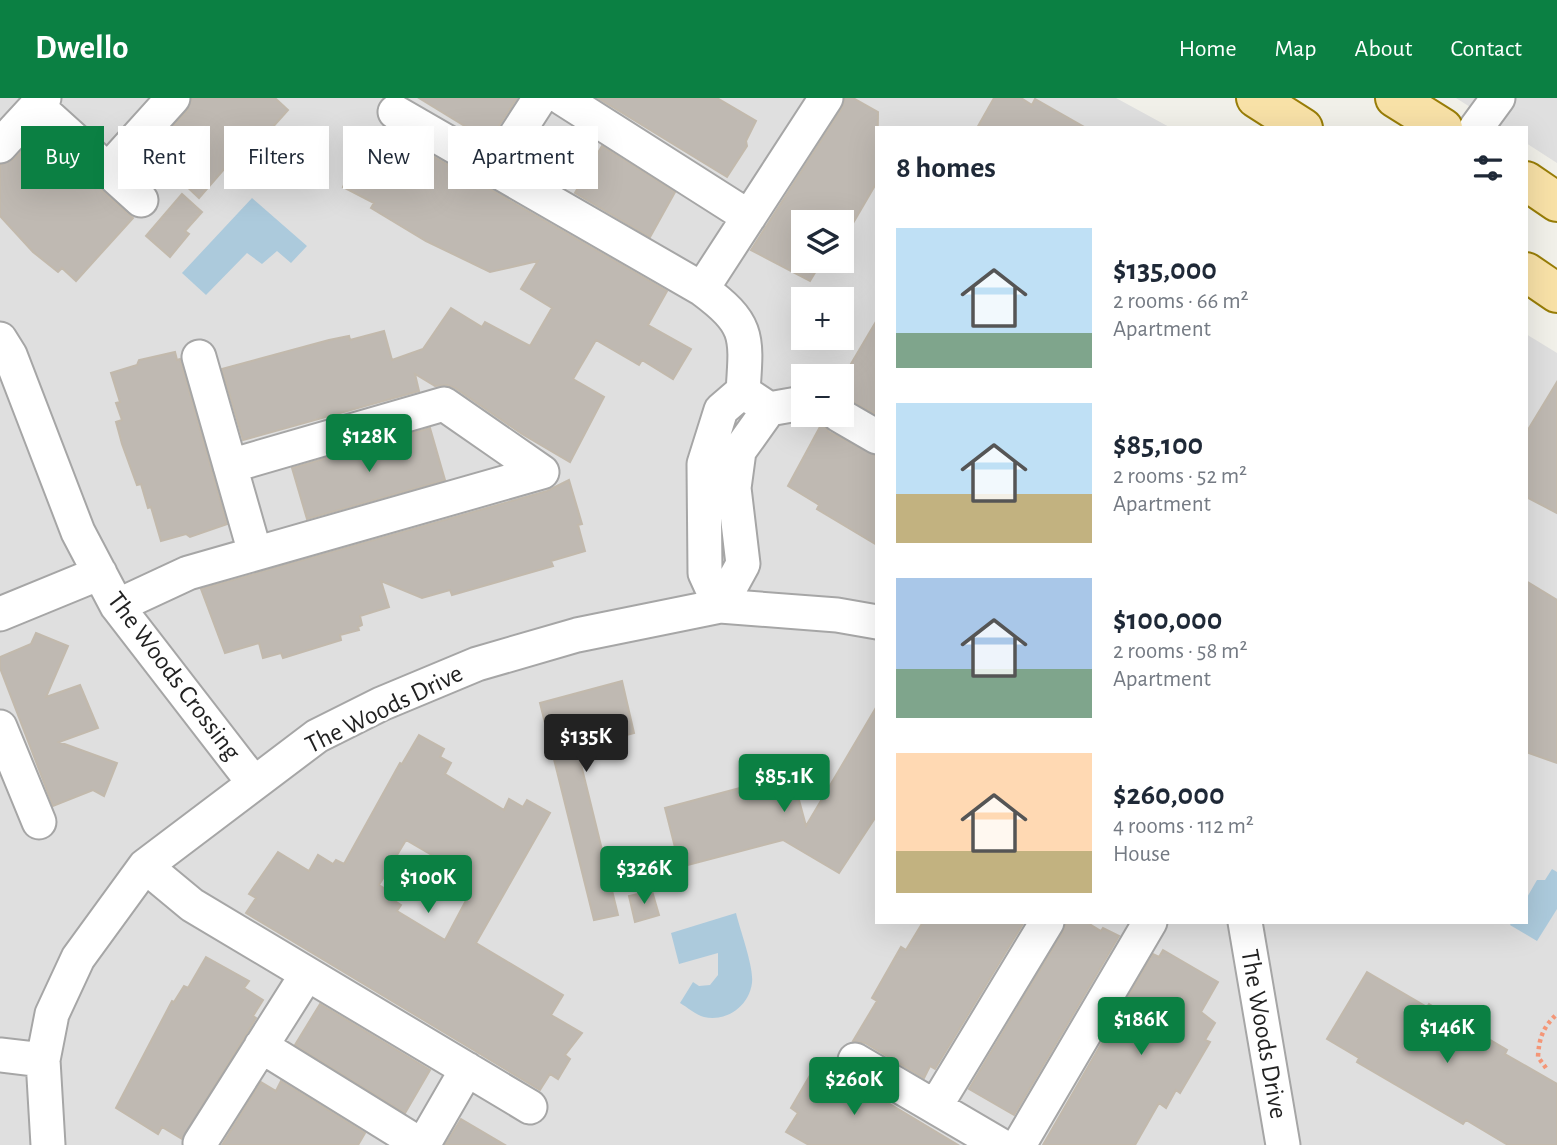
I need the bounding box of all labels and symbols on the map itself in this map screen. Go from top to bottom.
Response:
pin: $128K [320,414,418,474]
street label: The Woods Crossing [103,587,246,765]
street label: The Woods Drive [301,660,467,758]
pin: $135K [537,714,635,774]
pin: $85.1K [727,754,841,814]
pin: $326K [595,846,693,906]
pin: $100K [379,856,477,915]
street label: The Woods Drive [1236,947,1292,1121]
pin: $186K [1092,998,1190,1057]
pin: $146K [1398,1006,1496,1065]
pin: $260K [805,1058,903,1117]

